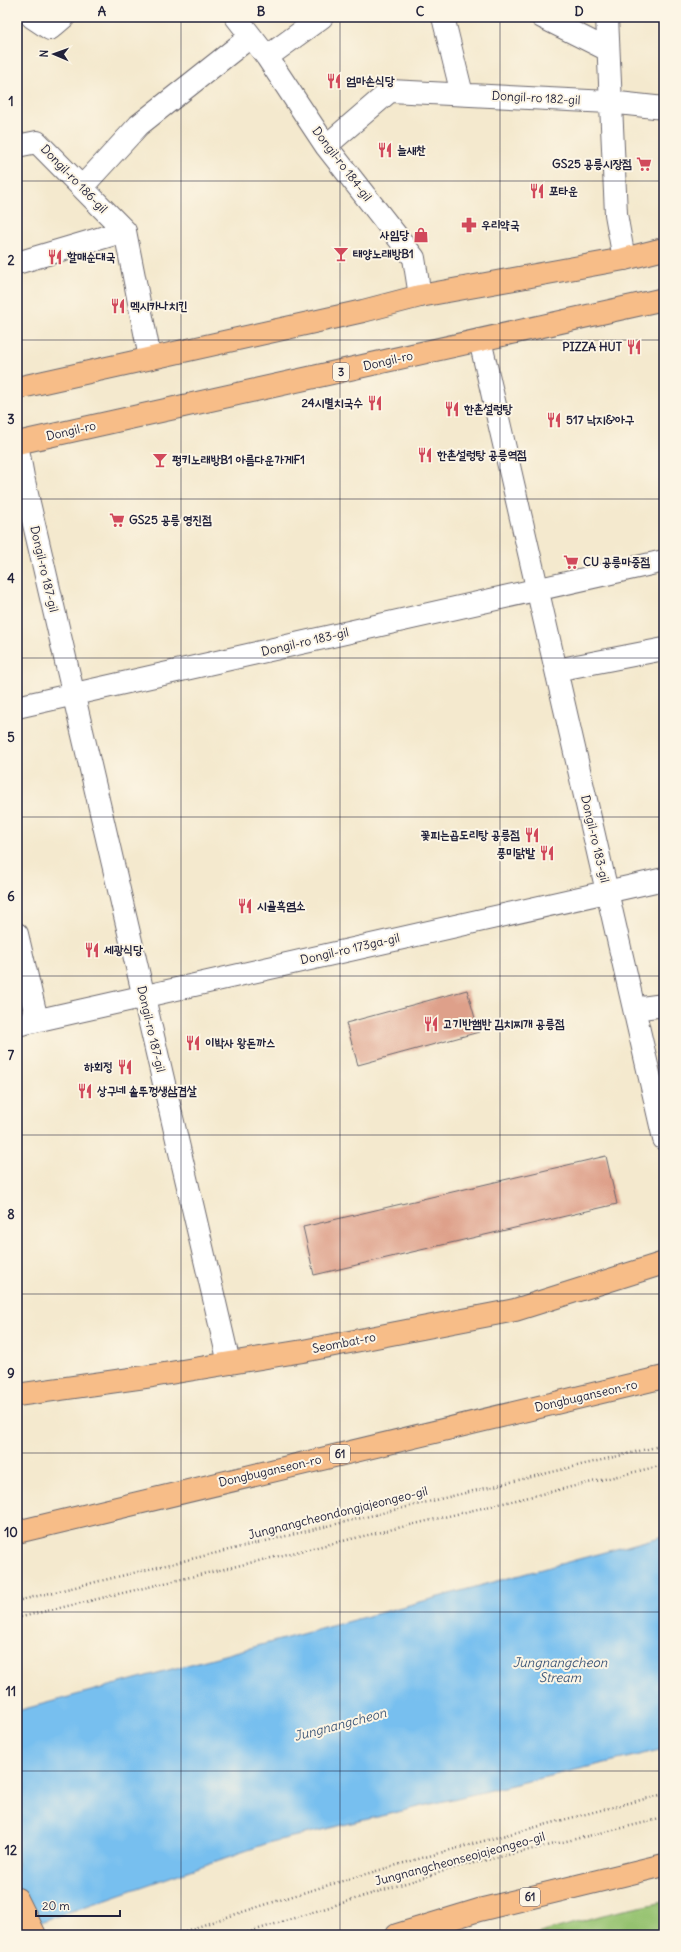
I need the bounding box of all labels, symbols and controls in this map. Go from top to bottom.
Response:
text: A [98,3,107,20]
text: B [257,3,266,20]
text: C [416,3,425,20]
text: D [574,3,584,20]
north arrow [34,34,74,74]
text: N [37,50,51,58]
restaurant icon: 엄마손식당 [325,72,343,90]
place label: 엄마손식당 [346,73,395,88]
street label: Dongil-ro 182-gil [491,88,581,107]
text: 1 [8,93,14,110]
street label: Dongil-ro 184-gil [309,123,375,204]
street label: Dongil-ro 186-gil [38,141,111,216]
restaurant icon: 늘새찬 [376,141,394,159]
place label: 늘새찬 [397,142,426,157]
supermarket icon: GS25 공릉시장점 [635,155,653,173]
place label: GS25 공릉시장점 [552,156,632,171]
restaurant icon: 포타운 [528,182,546,200]
place label: 포타운 [549,183,578,198]
pharmacy icon: 우리약국 [460,216,478,234]
place label: 우리약국 [481,217,520,232]
shop icon: 사임당 [412,226,430,244]
place label: 사임당 [379,227,409,242]
bar icon: 태양노래방B1 [332,245,350,263]
place label: 태양노래방B1 [353,246,414,261]
restaurant icon: 할매순대국 [46,248,64,266]
place label: 할매순대국 [66,249,116,264]
text: 2 [7,252,15,269]
restaurant icon: 멕시카나치킨 [109,297,127,315]
place label: 멕시카나치킨 [130,298,188,313]
restaurant icon: PIZZA HUT [625,338,643,356]
place label: PIZZA HUT [562,339,623,354]
street label: Dongil-ro [361,347,415,374]
road number: 3 [333,363,349,381]
restaurant icon: 24시멸치국수 [366,394,384,412]
place label: 24시멸치국수 [301,395,363,410]
restaurant icon: 한촌설렁탕 [443,400,461,418]
place label: 한촌설렁탕 [463,401,513,416]
text: 3 [7,411,15,428]
restaurant icon: 517 낙지&아구 [545,411,563,429]
place label: 517 낙지&아구 [566,412,635,427]
street label: Dongil-ro [44,417,98,444]
restaurant icon: 한촌설렁탕 공릉역점 [416,446,434,464]
place label: 한촌설렁탕 공릉역점 [436,447,527,462]
bar icon: 펑키노래방B1 아름다운가게F1 [151,451,169,469]
place label: 펑키노래방B1 아름다운가게F1 [172,452,305,467]
supermarket icon: GS25 공릉 영진점 [108,511,126,529]
place label: GS25 공릉 영진점 [129,512,212,527]
street label: Dongil-ro 187-gil [27,524,62,613]
supermarket icon: CU 공릉마중점 [562,553,580,571]
place label: CU 공릉마중점 [583,554,651,569]
text: 4 [7,570,15,587]
street label: Dongil-ro 183-gil [260,624,350,659]
text: 5 [7,729,15,746]
street label: Dongil-ro 183-gil [578,794,613,884]
restaurant icon: 꽃피는곱도리탕 공릉점 [523,826,541,844]
place label: 꽃피는곱도리탕 공릉점 [421,827,520,842]
restaurant icon: 풍미닭발 [538,844,556,862]
place label: 풍미닭발 [496,845,535,860]
text: 6 [7,888,15,905]
restaurant icon: 시골흑염소 [236,897,254,915]
place label: 시골흑염소 [257,898,306,913]
street label: Dongil-ro 173ga-gil [299,930,401,967]
restaurant icon: 세광식당 [83,941,101,959]
place label: 세광식당 [103,942,143,957]
street label: Dongil-ro 187-gil [134,984,169,1073]
restaurant icon: 고기반햄반 김치찌개 공릉점 [422,1015,440,1033]
place label: 고기반햄반 김치찌개 공릉점 [443,1016,565,1031]
restaurant icon: 이박사 왕돈까스 [184,1034,202,1052]
place label: 이박사 왕돈까스 [205,1035,275,1050]
text: 7 [8,1047,15,1064]
restaurant icon: 하회정 [116,1058,134,1076]
place label: 하회정 [84,1059,113,1074]
restaurant icon: 상구네 솥뚜껑생삼겹살 [76,1082,94,1100]
place label: 상구네 솥뚜껑생삼겹살 [96,1083,197,1098]
text: 8 [7,1206,15,1223]
street label: Seombat-ro [311,1329,377,1356]
text: 9 [7,1365,15,1382]
street label: Dongbuganseon-ro [533,1376,639,1415]
road number: 61 [330,1445,350,1463]
street label: Dongbuganseon-ro [217,1451,323,1490]
street label: Jungnangcheondongjajeongeo-gil [247,1483,429,1542]
text: 10 [4,1524,18,1541]
water label: Jungnangcheon Stream [513,1654,608,1686]
text: 11 [6,1683,16,1700]
water label: Jungnangcheon [292,1704,388,1745]
street label: Jungnangcheonseojajeongeo-gil [373,1829,547,1888]
text: 12 [5,1842,17,1859]
road number: 61 [520,1888,540,1906]
scale bar [36,1892,120,1918]
text: 20 m [42,1898,70,1913]

